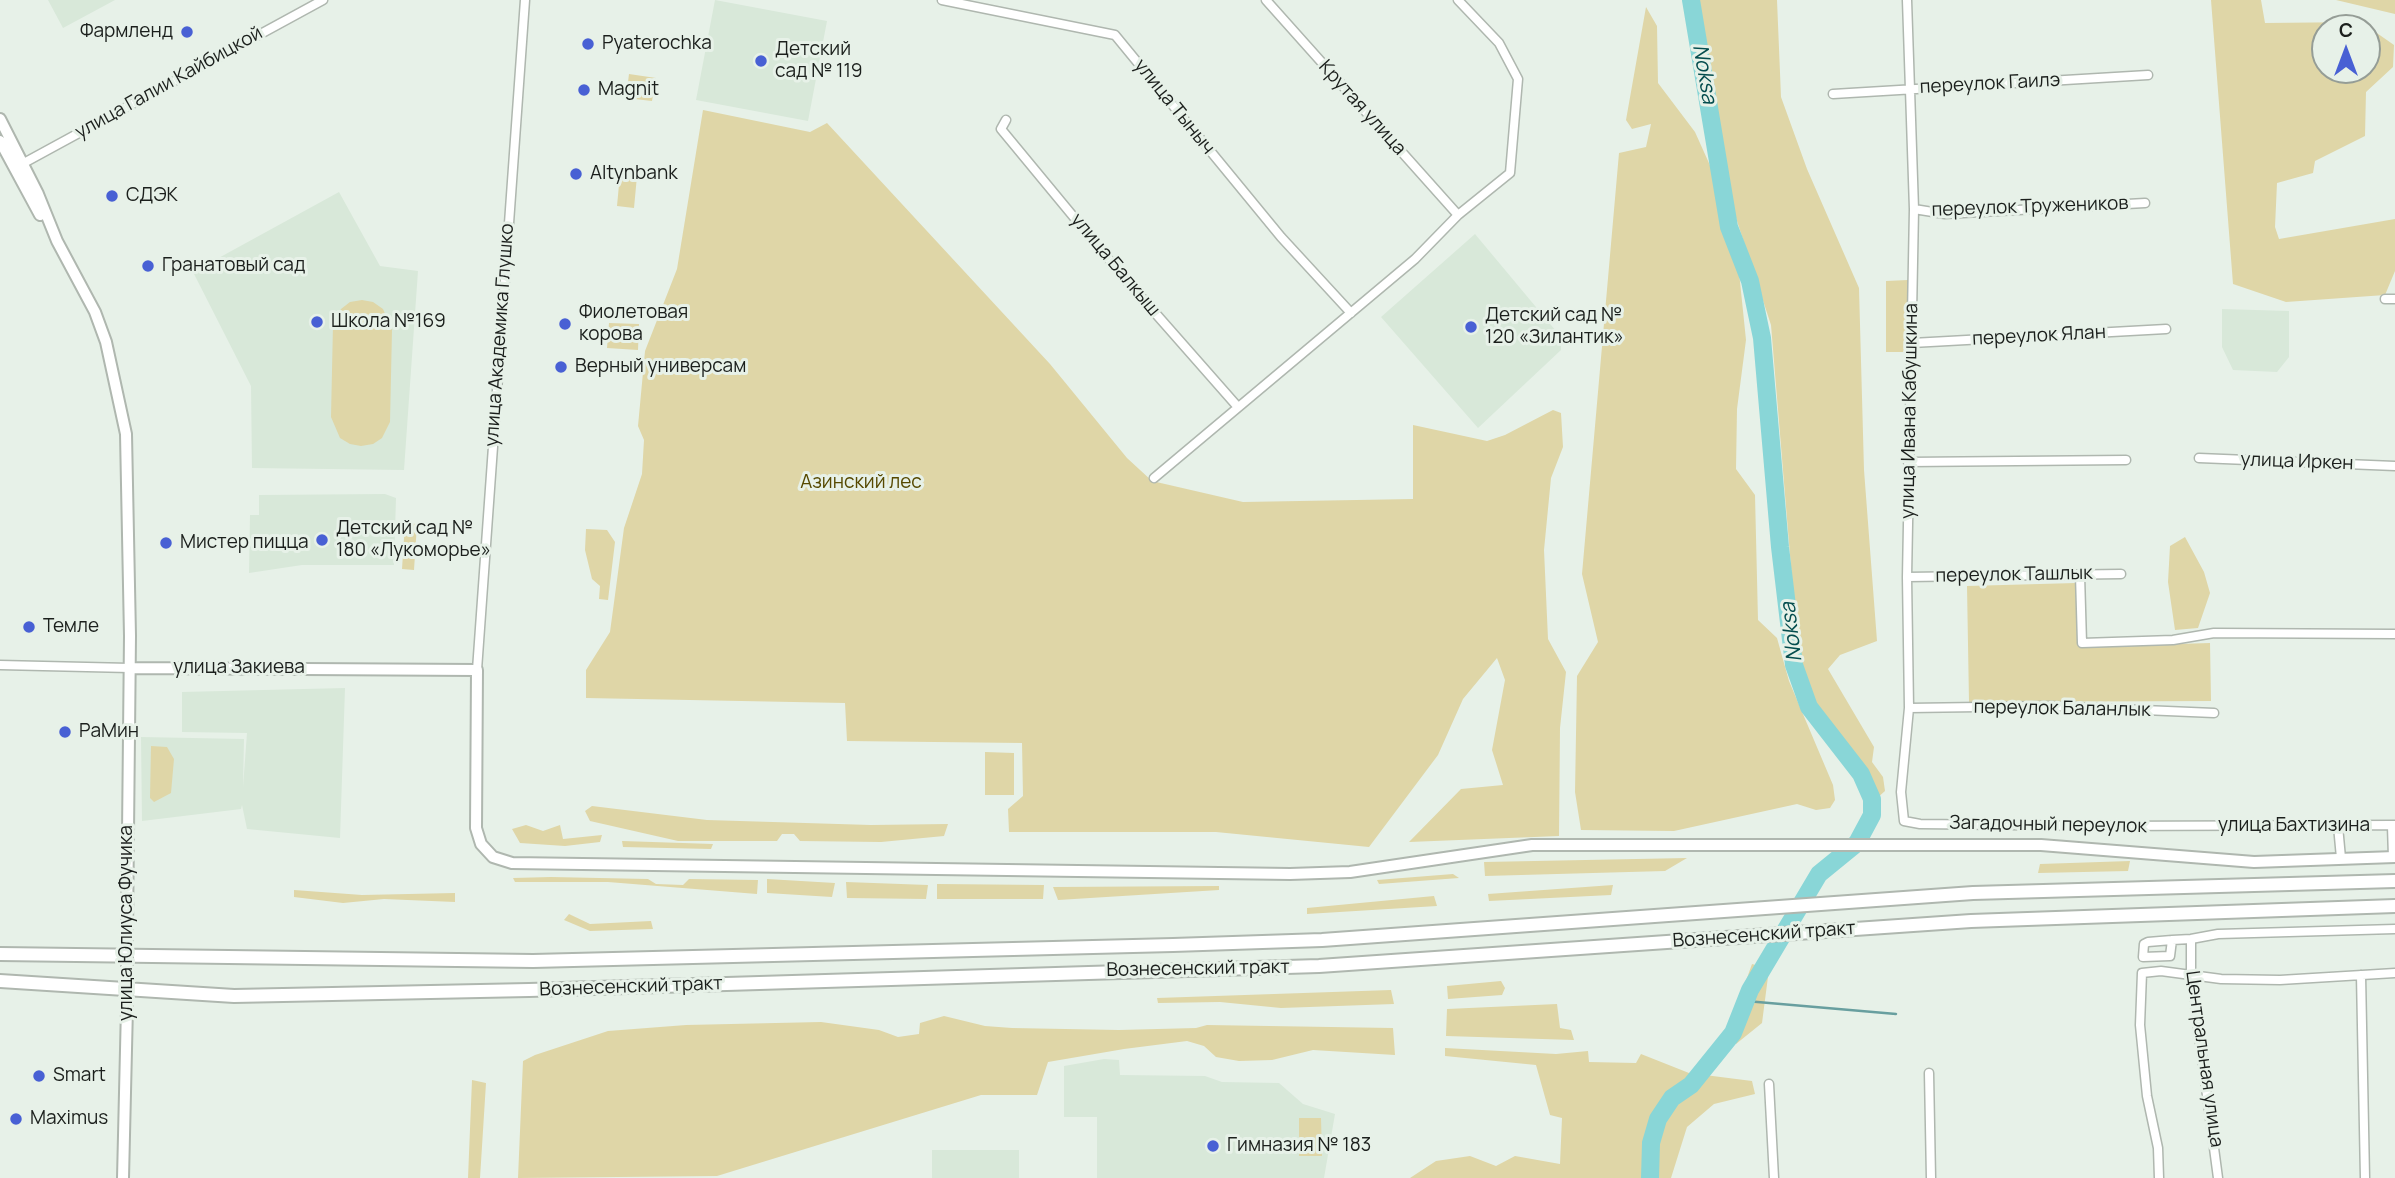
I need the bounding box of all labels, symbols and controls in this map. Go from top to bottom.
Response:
north arrow [2311,14,2381,84]
text: С [2339,17,2353,43]
place label: Фармленд [80,21,173,43]
street label: улица Галии Кайбицкой [71,22,267,144]
marker: Фармленд [179,24,195,40]
place label: Pyaterochka [602,33,712,55]
marker: Pyaterochka [580,36,596,52]
place label: Детский сад № 119 [775,39,863,83]
water label: Noksa [1686,42,1722,106]
marker: Детский сад № 119 [753,53,769,69]
street label: улица Тыныч [1129,55,1219,159]
street label: Крутая улица [1313,56,1411,160]
street label: переулок Гаилэ [1919,69,2061,99]
place label: Magnit [598,79,659,101]
marker: Magnit [576,82,592,98]
place label: Altynbank [590,163,678,185]
marker: Altynbank [568,166,584,182]
place label: СДЭК [126,185,178,207]
marker: СДЭК [104,188,120,204]
street label: переулок Тружеников [1931,192,2129,222]
street label: улица Балкыш [1065,209,1165,321]
street label: улица Академика Глушко [481,223,519,447]
place label: Гранатовый сад [162,255,305,277]
marker: Гранатовый сад [140,258,156,274]
place label: Фиолетовая корова [579,302,688,346]
street label: улица Ивана Кабушкина [1897,303,1923,519]
place label: Детский сад № 120 «Зилантик» [1485,305,1624,349]
place label: Школа №169 [331,311,446,333]
marker: Школа №169 [309,314,325,330]
marker: Фиолетовая корова [557,316,573,332]
marker: Детский сад № 120 «Зилантик» [1463,319,1479,335]
street label: переулок Ялан [1972,321,2106,351]
place label: Верный универсам [575,356,746,378]
marker: Верный универсам [553,359,569,375]
street label: улица Иркен [2240,449,2354,475]
park label: Азинский лес [800,472,922,494]
place label: Детский сад № 180 «Лукоморье» [336,518,491,562]
place label: Мистер пицца [180,532,308,554]
marker: Детский сад № 180 «Лукоморье» [314,532,330,548]
marker: Мистер пицца [158,535,174,551]
street label: переулок Ташлык [1935,562,2093,588]
water label: Noksa [1776,601,1808,663]
place label: Темле [43,616,99,638]
marker: Темле [21,619,37,635]
street label: улица Закиева [173,657,305,679]
street label: переулок Баланлык [1973,696,2151,722]
place label: РаМин [79,721,139,743]
marker: РаМин [57,724,73,740]
street label: Загадочный переулок [1949,812,2147,838]
street label: улица Бахтизина [2218,815,2370,837]
street label: улица Юлиуса Фучика [116,825,138,1021]
street label: Вознесенский тракт [1672,917,1856,953]
street label: Вознесенский тракт [1106,956,1290,982]
street label: Центральная улица [2180,969,2228,1149]
street label: Вознесенский тракт [539,972,723,1002]
place label: Smart [53,1065,106,1087]
marker: Smart [31,1068,47,1084]
place label: Maximus [30,1108,108,1130]
marker: Maximus [8,1111,24,1127]
place label: Гимназия № 183 [1227,1135,1371,1157]
marker: Гимназия № 183 [1205,1138,1221,1154]

